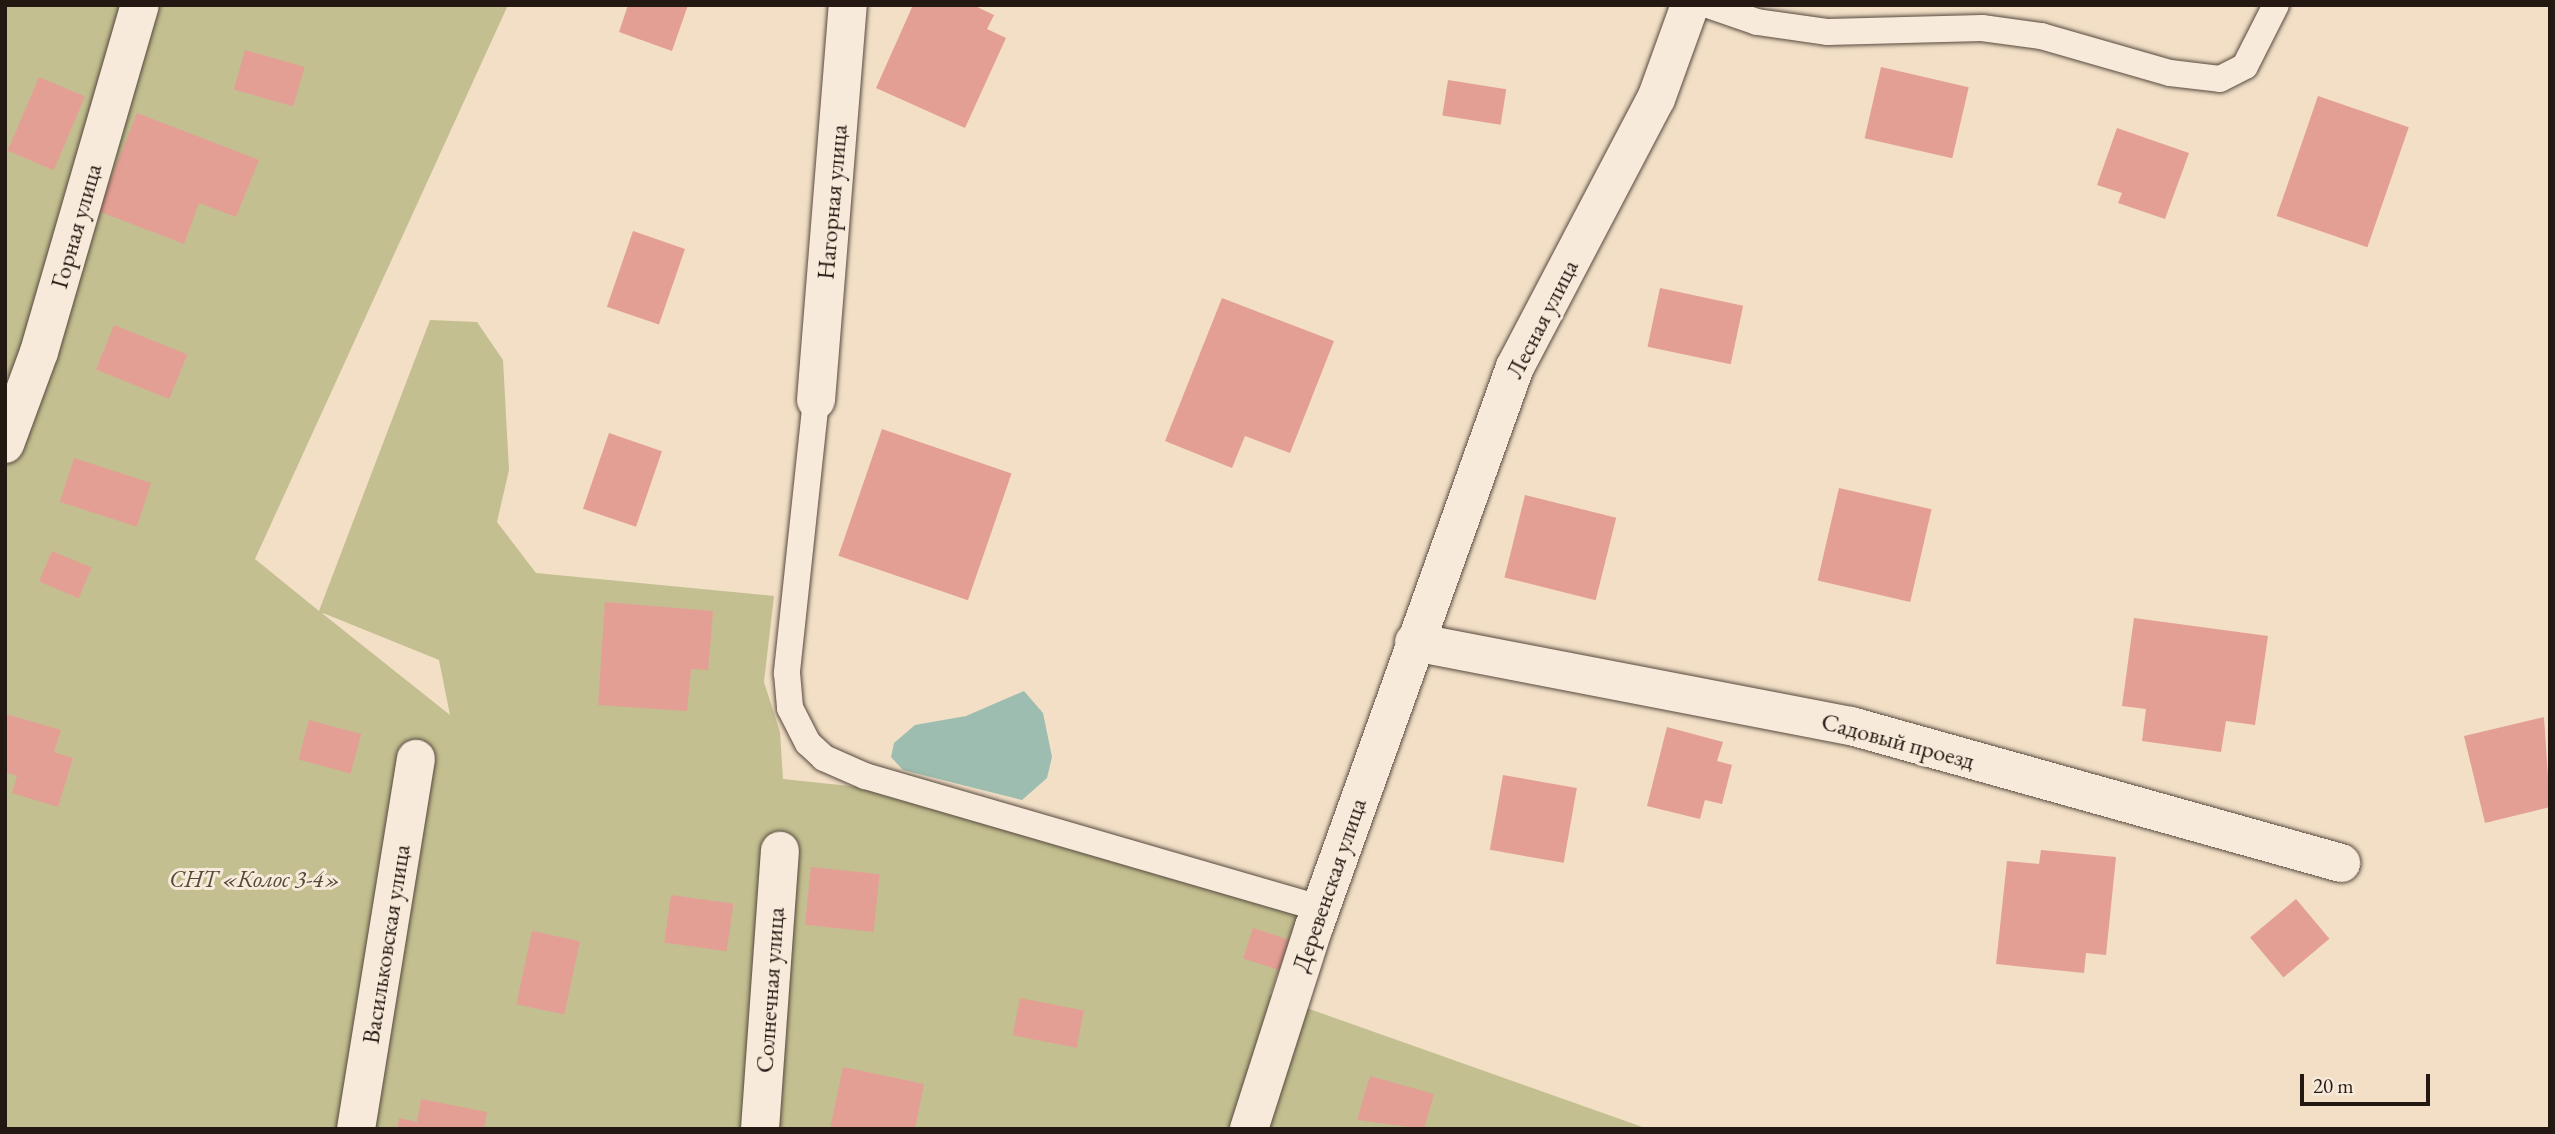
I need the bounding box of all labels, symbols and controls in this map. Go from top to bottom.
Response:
street label: Нагорная улица [811,123,853,281]
street label: Горная улица [44,160,108,292]
street label: Лесная улица [1500,255,1584,383]
street label: Садовый проезд [1818,707,1978,775]
street label: Деревенская улица [1286,794,1372,976]
street label: Васильковская улица [356,842,416,1046]
park label: СНТ «Колос 3-4» [169,865,341,893]
street label: Солнечная улица [750,906,790,1074]
scale bar [2303,1060,2432,1104]
text: 20 m [2313,1072,2354,1099]

